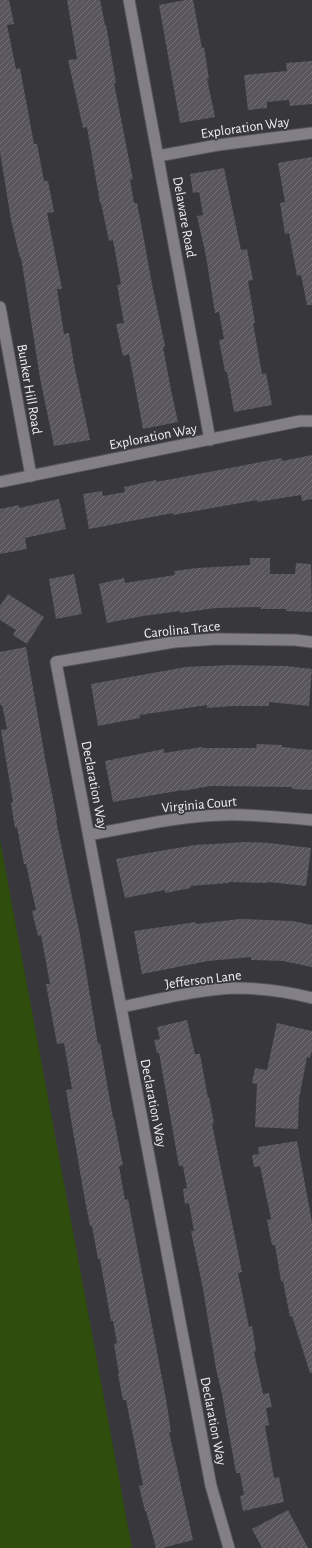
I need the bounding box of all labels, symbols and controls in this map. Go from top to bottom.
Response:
street label: Exploration Way [200,115,290,141]
street label: Delaware Road [170,176,198,259]
street label: Bunker Hill Road [14,343,44,435]
street label: Exploration Way [108,422,198,452]
street label: Carolina Trace [143,619,221,641]
street label: Declaration Way [79,740,109,831]
street label: Virginia Court [161,795,238,815]
street label: Jefferson Lane [164,968,242,992]
street label: Declaration Way [138,1058,168,1149]
street label: Declaration Way [198,1376,228,1467]

